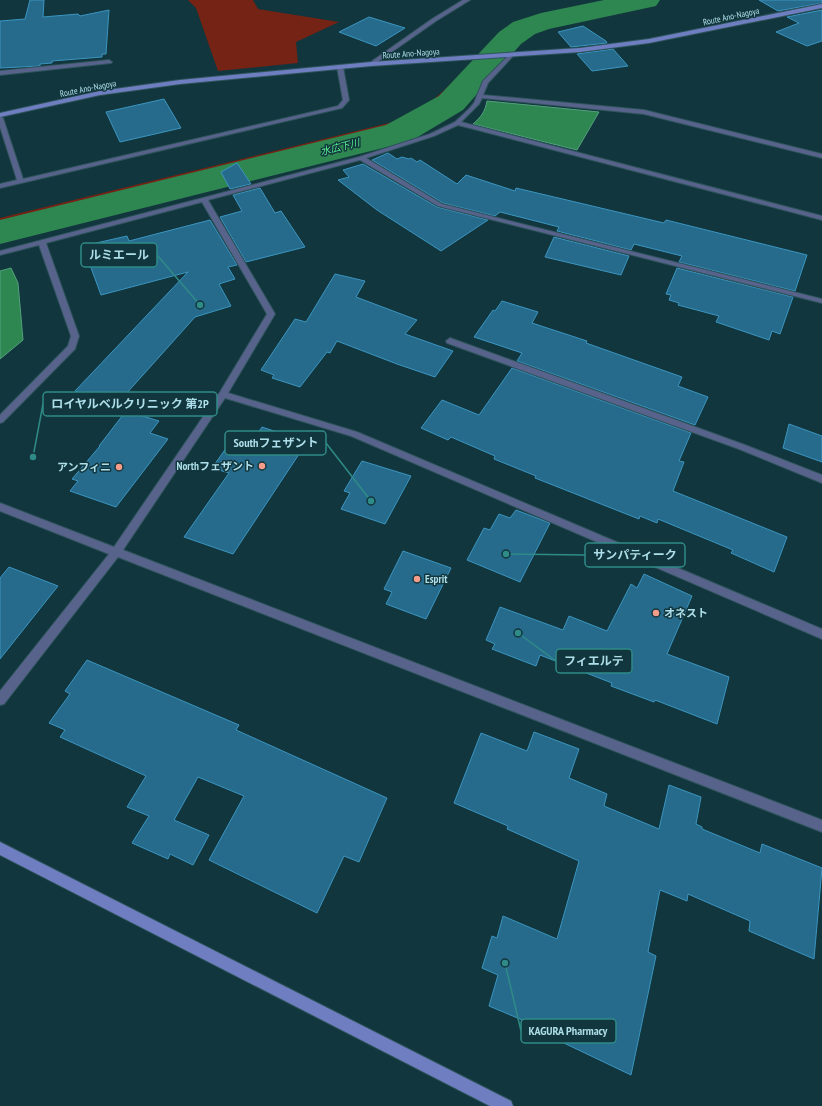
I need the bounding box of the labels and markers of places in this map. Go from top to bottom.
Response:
callout: ルミエール [81,243,157,267]
callout: ロイヤルベルクリニック 第2P [43,392,217,416]
callout: Southフェザント [225,431,326,455]
place label: Northフェザント [177,459,254,473]
place label: アンフィニ [57,460,111,474]
marker: Northフェザント [257,461,267,471]
marker: アンフィニ [114,462,124,472]
callout: サンパティーク [585,543,685,567]
place label: Esprit [425,572,448,586]
marker: Esprit [412,574,422,584]
place label: オネスト [664,606,708,620]
marker: オネスト [651,608,661,618]
callout: フィエルテ [556,649,632,673]
callout: KAGURA Pharmacy [521,1019,616,1043]

